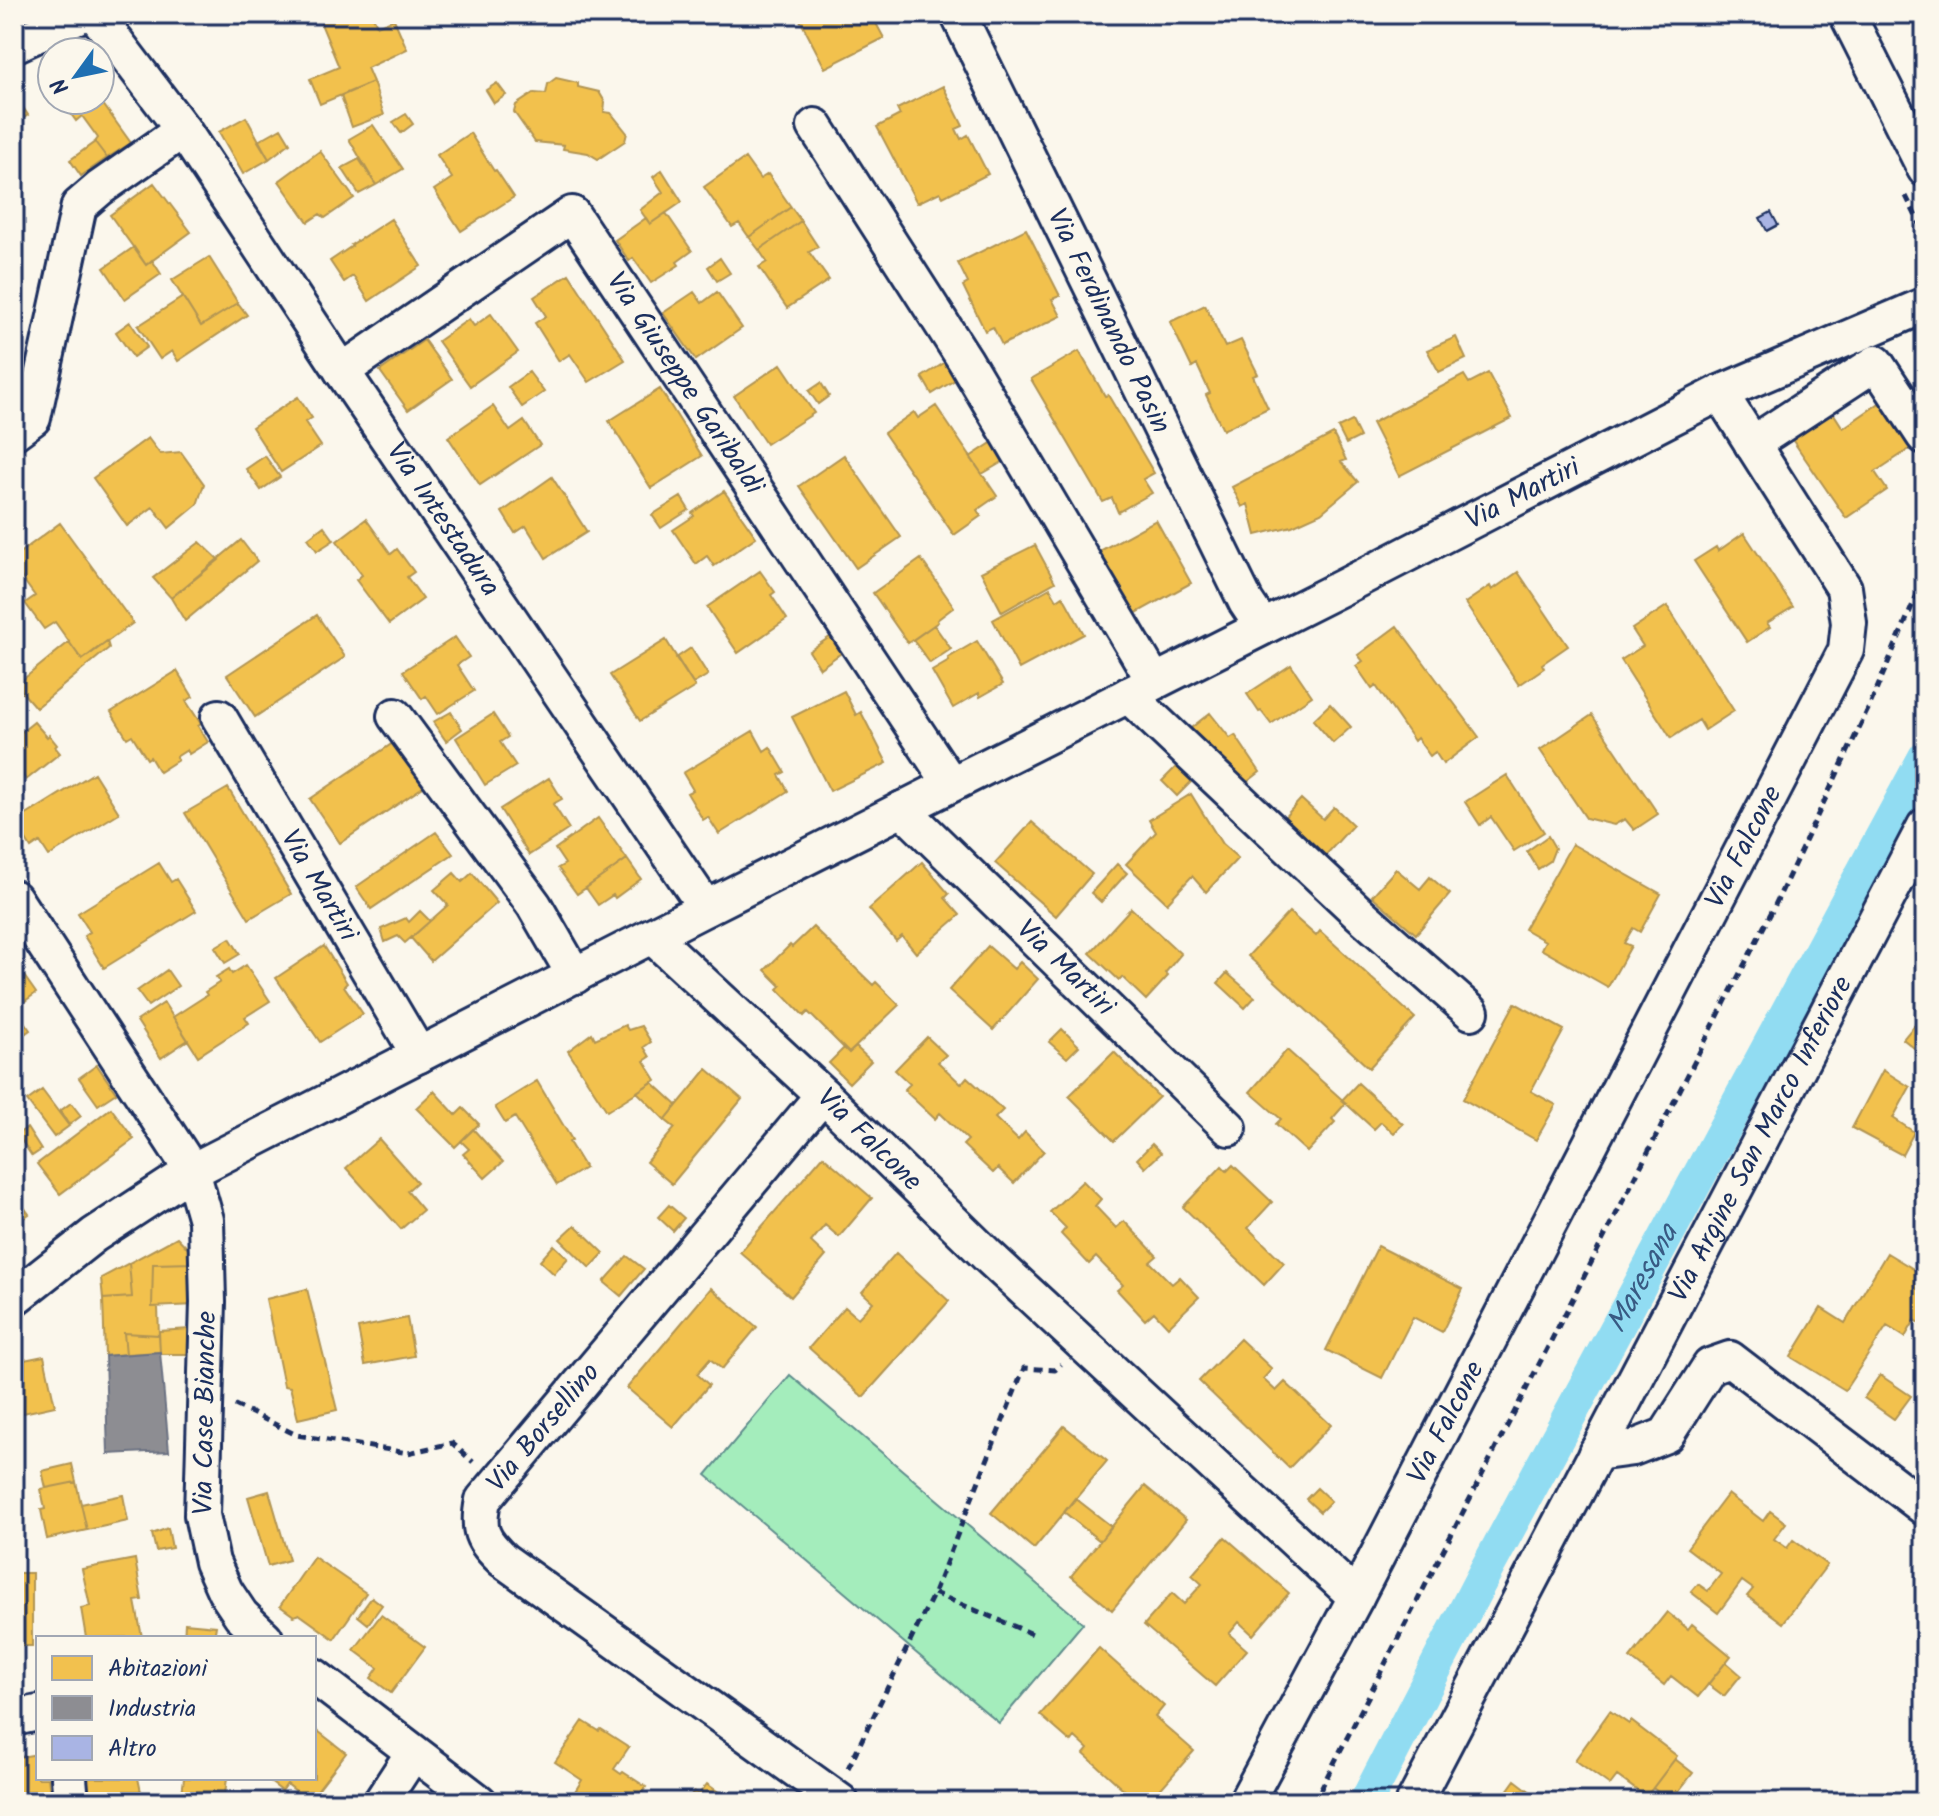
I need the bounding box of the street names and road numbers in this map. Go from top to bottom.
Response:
street label: Via Ferdinando Pasin [1034,201,1183,441]
street label: Via Giuseppe Garibaldi [594,263,776,505]
street label: Via Intestadura [374,433,512,606]
street label: Via Martiri [1458,445,1590,543]
street label: Via Falcone [1693,777,1795,917]
street label: Via Martiri [268,821,370,952]
street label: Via Martiri [1005,909,1126,1029]
street label: Via Argine San Marco Inferiore [1657,968,1865,1311]
street label: Via Falcone [806,1077,933,1203]
street label: Via Case Bianche [182,1310,230,1515]
street label: Via Borsellino [476,1353,612,1503]
street label: Via Falcone [1396,1353,1497,1492]

